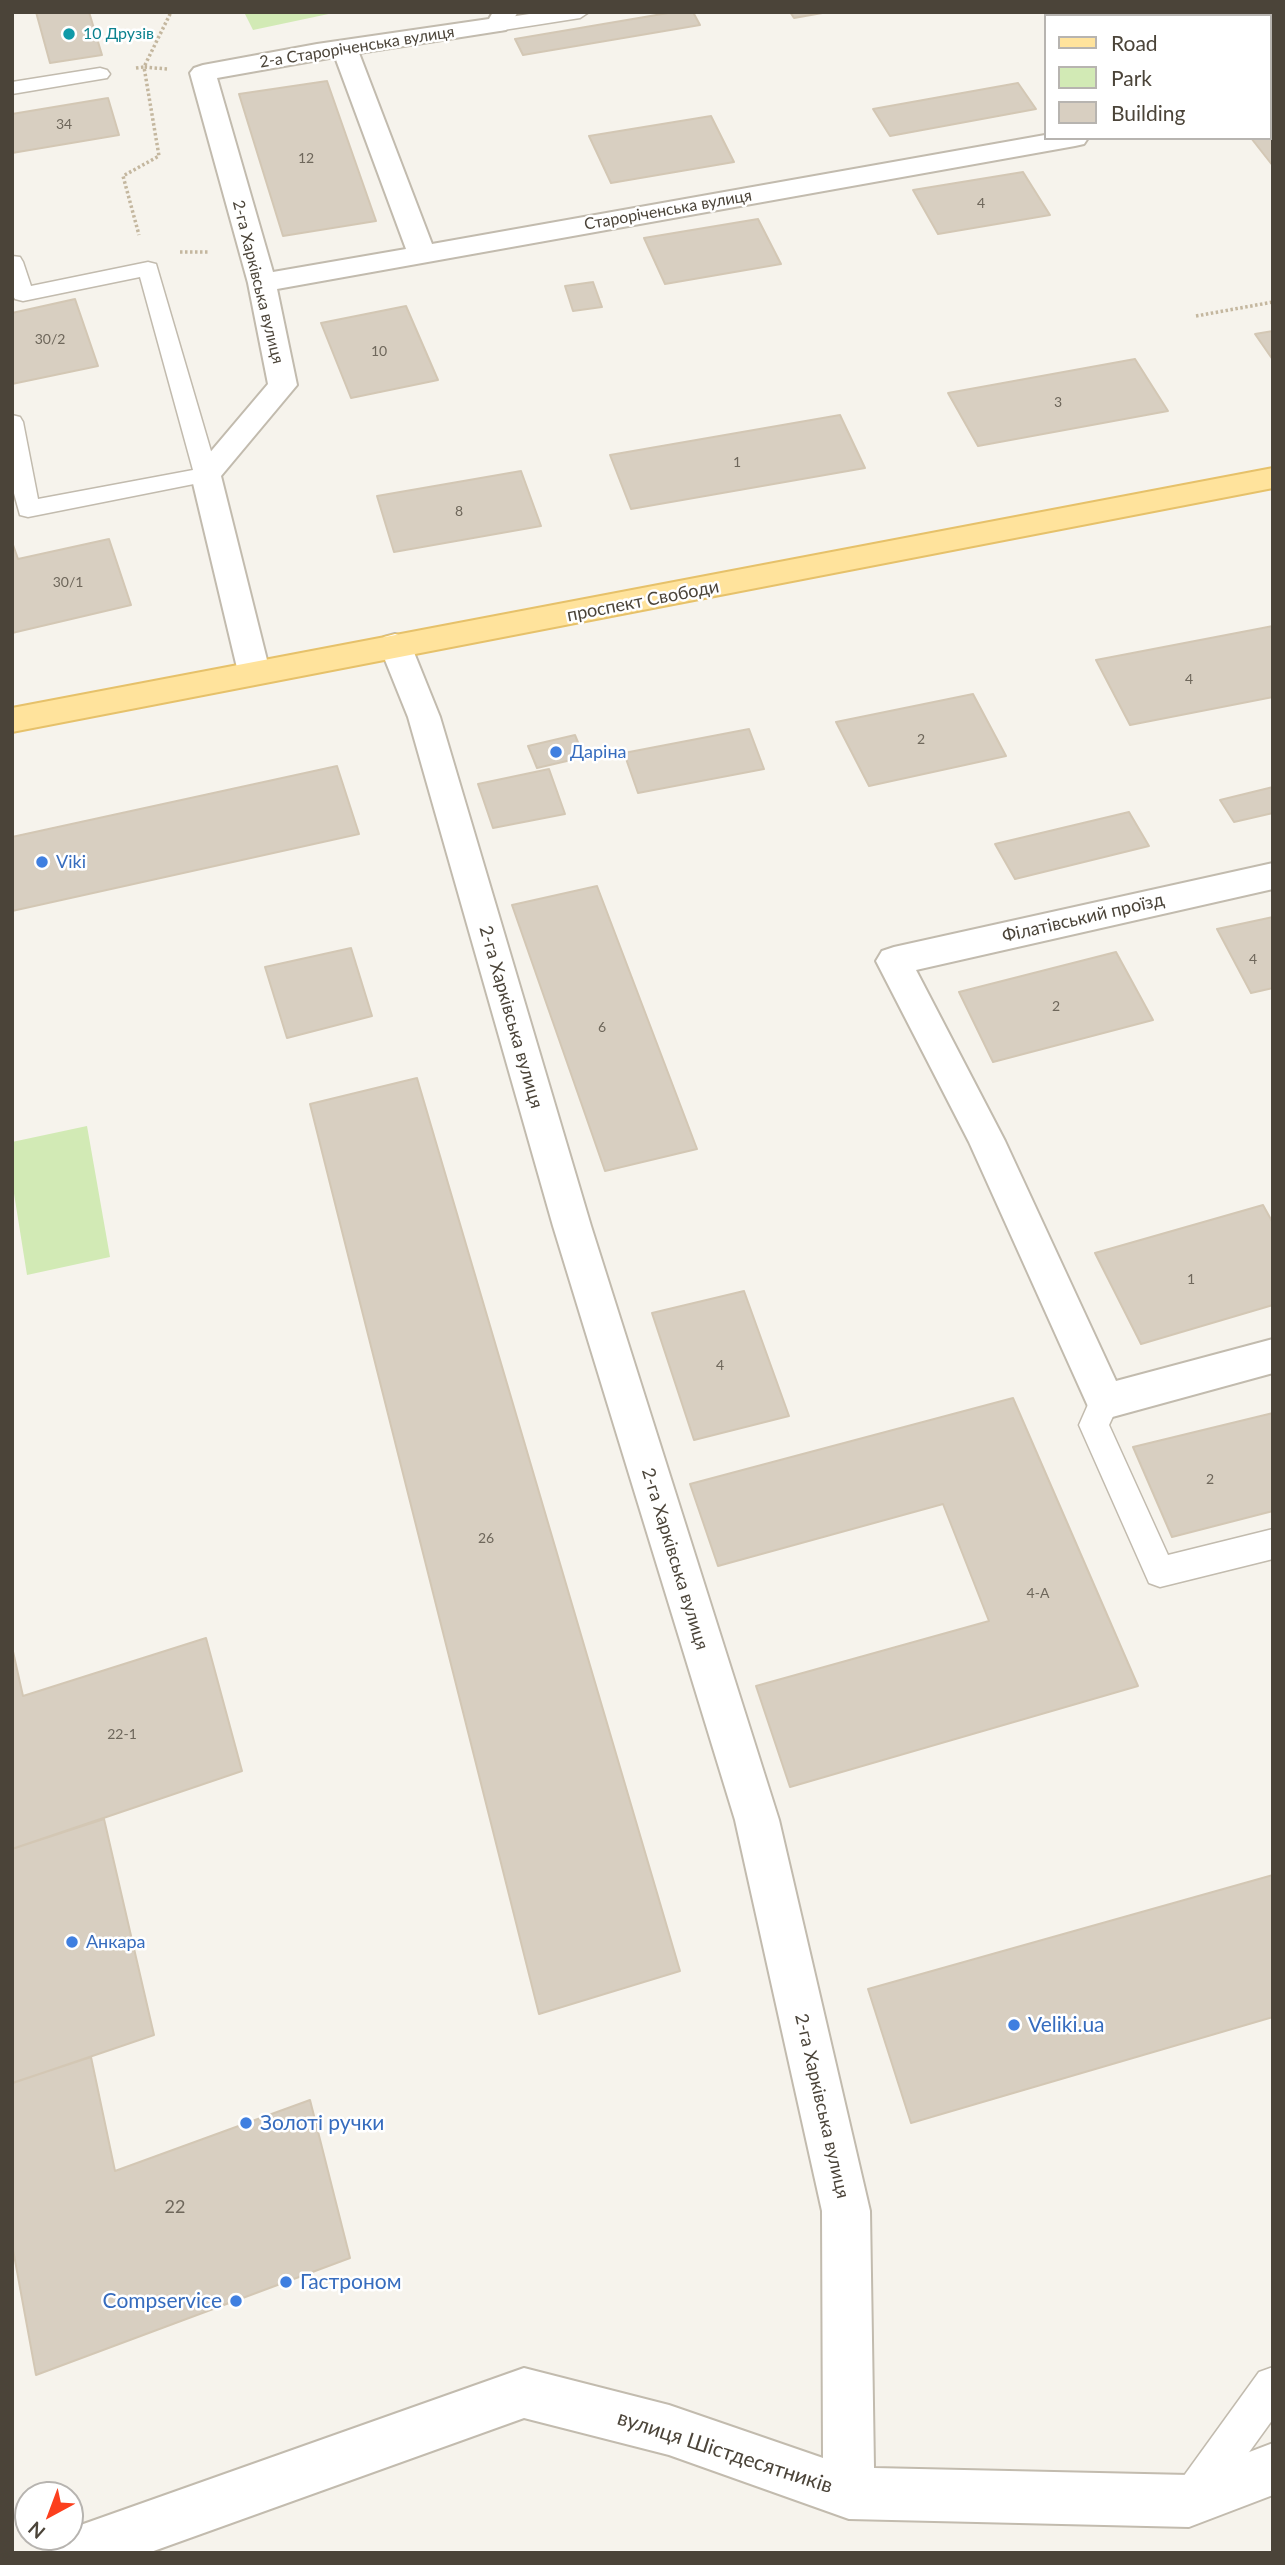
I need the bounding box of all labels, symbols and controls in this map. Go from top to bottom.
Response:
legend [1044,14,1271,140]
street label: 2-а Староріченська вулиця [258,22,456,72]
place label: 10 Друзів [83,24,154,44]
marker: 10 Друзів [61,26,77,42]
text: Road [1111,30,1158,55]
text: Park [1111,65,1152,90]
text: Building [1111,100,1186,125]
house number: 34 [56,116,72,132]
house number: 12 [298,150,314,166]
street label: Староріченська вулиця [583,186,753,234]
house number: 4 [977,195,985,211]
street label: 2-га Харківська вулиця [228,198,288,366]
house number: 30/2 [35,331,65,347]
house number: 10 [371,343,387,359]
house number: 3 [1054,394,1062,410]
house number: 1 [733,454,741,470]
house number: 8 [455,503,463,519]
house number: 30/1 [53,574,83,590]
street label: проспект Свободи [565,576,721,626]
house number: 4 [1185,671,1193,687]
house number: 2 [917,731,925,747]
place label: Даріна [570,741,627,763]
marker: Даріна [548,744,564,760]
place label: Viki [56,851,86,873]
marker: Viki [34,854,50,870]
street label: Філатівський проїзд [1000,889,1166,947]
street label: 2-га Харківська вулиця [475,923,547,1111]
house number: 4 [1249,951,1257,967]
house number: 2 [1052,998,1060,1014]
house number: 6 [598,1019,606,1035]
house number: 1 [1187,1271,1195,1287]
house number: 4 [716,1357,724,1373]
street label: 2-га Харківська вулиця [637,1465,713,1653]
house number: 2 [1206,1471,1214,1487]
house number: 26 [478,1530,494,1546]
house number: 4-А [1027,1585,1049,1601]
house number: 22-1 [107,1726,137,1742]
place label: Анкара [86,1931,146,1953]
marker: Анкара [64,1934,80,1950]
street label: 2-га Харківська вулиця [790,2011,854,2201]
place label: Veliki.ua [1028,2012,1105,2038]
marker: Veliki.ua [1006,2017,1022,2033]
place label: Золоті ручки [260,2110,384,2136]
marker: Золоті ручки [238,2115,254,2131]
house number: 22 [165,2196,185,2218]
place label: Гастроном [300,2269,401,2295]
marker: Гастроном [278,2274,294,2290]
place label: Compservice [103,2288,222,2314]
marker: Compservice [228,2293,244,2309]
street label: вулиця Шістдесятників [614,2405,836,2499]
north arrow [14,2481,84,2551]
text: N [23,2517,49,2544]

